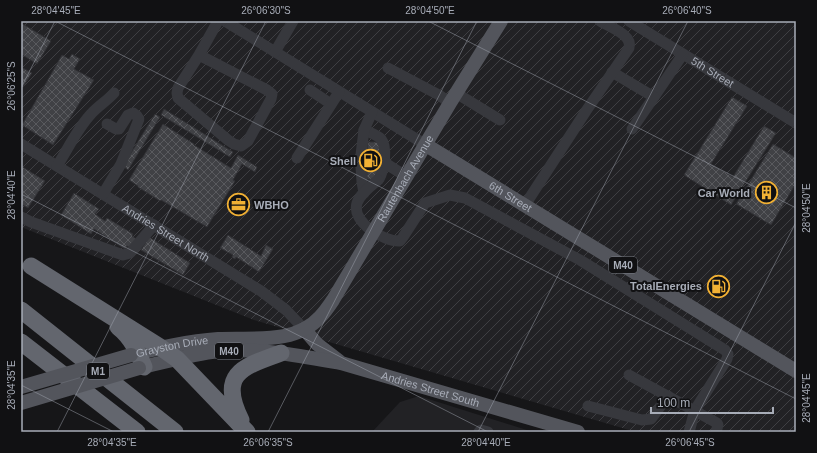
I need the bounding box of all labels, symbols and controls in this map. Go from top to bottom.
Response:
text: 28°04'45"E [31,5,81,16]
text: 26°06'30"S [241,5,291,16]
text: 28°04'50"E [405,5,455,16]
text: 26°06'40"S [662,5,712,16]
street label: 5th Street [689,55,736,90]
text: 26°06'25"S [6,61,17,111]
street label: Rautenbach Avenue [375,133,436,224]
fuel station icon: Shell [358,148,384,174]
place label: Shell [330,155,356,167]
text: 28°04'40"E [6,170,17,220]
street label: 6th Street [487,179,534,214]
building icon: Car World [753,180,779,206]
text: 28°04'50"E [801,183,812,233]
place label: Car World [698,187,750,199]
office icon: WBHO [225,192,251,218]
place label: WBHO [254,199,289,211]
street label: Andries Street North [120,202,212,264]
road number: M40 [609,257,637,273]
fuel station icon: TotalEnergies [705,273,731,299]
place label: TotalEnergies [630,280,702,292]
street label: Grayston Drive [135,334,209,360]
road number: M40 [215,343,243,359]
text: 28°04'35"E [6,360,17,410]
road number: M1 [87,363,109,379]
street label: Andries Street South [380,369,481,409]
text: 28°04'45"E [801,373,812,423]
scale bar [651,389,773,415]
text: 100 m [657,396,690,410]
text: 28°04'35"E [87,437,137,448]
text: 26°06'35"S [243,437,293,448]
text: 28°04'40"E [461,437,511,448]
text: 26°06'45"S [665,437,715,448]

